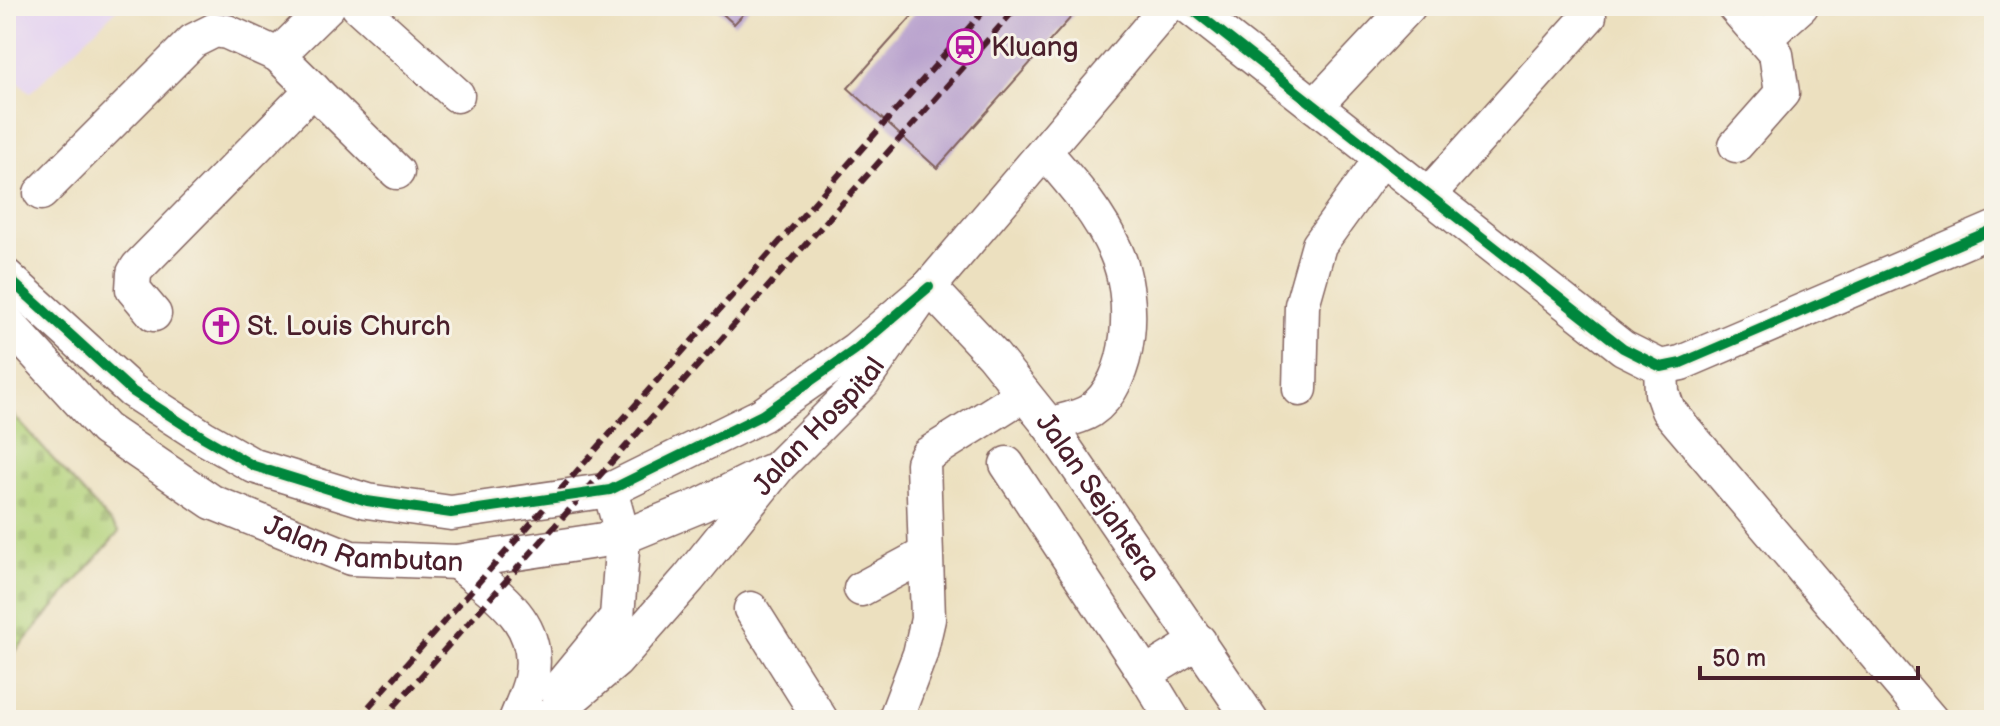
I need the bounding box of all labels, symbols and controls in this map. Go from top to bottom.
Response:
station icon: Kluang [946,28,984,66]
place label: Kluang [991,31,1079,64]
church icon: St. Louis Church [202,307,240,345]
place label: St. Louis Church [247,310,451,343]
street label: Jalan Hospital [746,351,892,502]
street label: Jalan Sejahtera [1029,406,1167,587]
street label: Jalan Rambutan [259,508,464,579]
scale bar [1700,630,1918,680]
text: 50 m [1712,644,1766,673]

